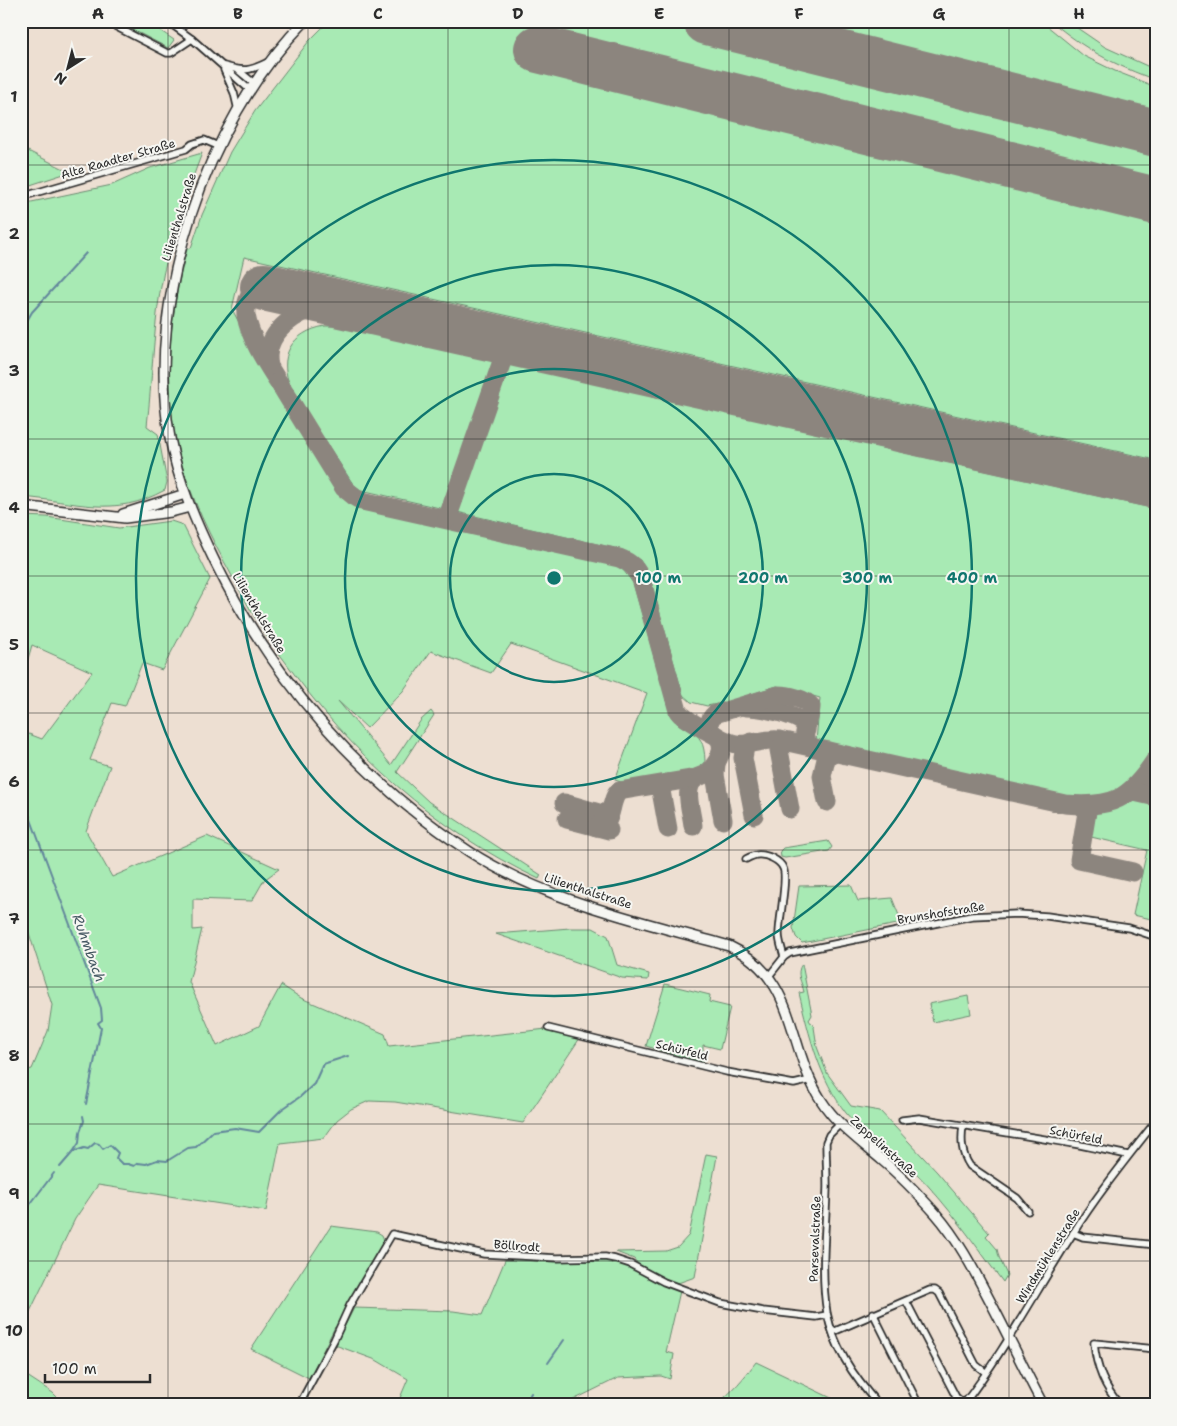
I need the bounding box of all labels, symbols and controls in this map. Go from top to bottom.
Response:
text: A [92,3,104,24]
text: B [233,3,243,24]
text: C [373,3,383,24]
text: D [512,3,524,24]
text: E [654,3,664,24]
text: F [794,3,804,24]
text: G [933,3,946,24]
text: H [1073,3,1085,24]
north arrow [42,42,92,92]
text: N [51,68,70,89]
text: 1 [10,86,18,107]
street label: Alte Raadter Straße [59,135,177,183]
street label: Lilienthalstraße [158,171,200,263]
text: 2 [8,223,20,244]
text: 3 [8,360,20,381]
text: 4 [8,497,20,518]
text: 100 m [635,568,681,588]
text: 200 m [738,568,788,588]
text: 300 m [842,568,892,588]
text: 400 m [947,568,997,588]
centre of rings [545,569,563,587]
street label: Lilienthalstraße [229,570,290,656]
text: 5 [9,634,19,655]
text: 6 [8,771,20,792]
street label: Lilienthalstraße [542,869,634,913]
street label: Brunshofstraße [896,898,986,928]
text: 7 [8,908,20,929]
water label: Ruhmbach [68,912,110,984]
street label: Schürfeld [654,1036,710,1064]
text: 8 [8,1045,20,1066]
street label: Zeppelinstraße [847,1112,921,1182]
street label: Schürfeld [1048,1122,1104,1148]
text: 9 [8,1183,20,1204]
street label: Parsevalstraße [806,1195,825,1282]
street label: Windmühlenstraße [1012,1205,1084,1307]
street label: Böllrodt [493,1236,541,1256]
text: 10 [5,1320,23,1341]
scale bar [45,1351,150,1383]
text: 100 m [52,1359,97,1379]

